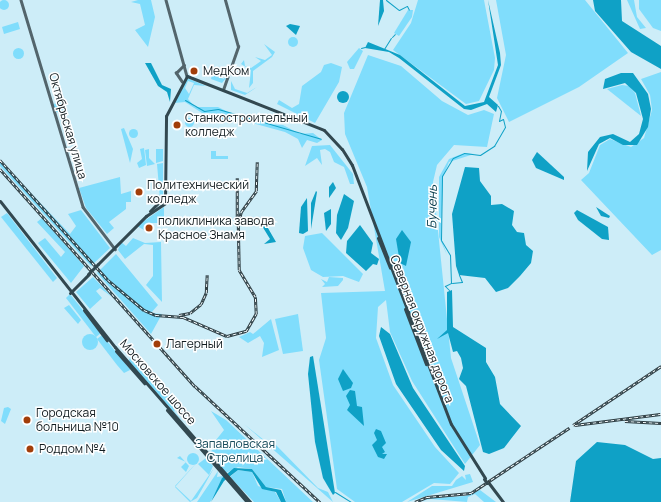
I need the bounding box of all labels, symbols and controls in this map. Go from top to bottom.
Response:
place label: МедКом [203,64,249,78]
marker: МедКом [188,65,200,77]
street label: Октябрьская улица [46,71,90,181]
place label: Станкостроительный колледж [185,111,308,139]
marker: Станкостроительный колледж [172,120,182,130]
place label: Политехнический колледж [147,178,249,206]
water label: Бучень [424,185,440,229]
marker: Политехнический колледж [134,187,144,197]
place label: поликлиника завода Красное Знамя [158,214,274,242]
marker: поликлиника завода Красное Знамя [143,222,155,234]
street label: Северная окружная дорога [387,253,457,405]
street label: Московское шоссе [117,336,199,428]
place label: Лагерный [166,337,223,351]
marker: Лагерный [151,338,163,350]
place label: Городская больница №10 [36,406,119,434]
marker: Городская больница №10 [21,414,33,426]
park label: Запавловская Стрелица [195,437,275,465]
place label: Роддом №4 [39,442,106,456]
marker: Роддом №4 [24,443,36,455]

